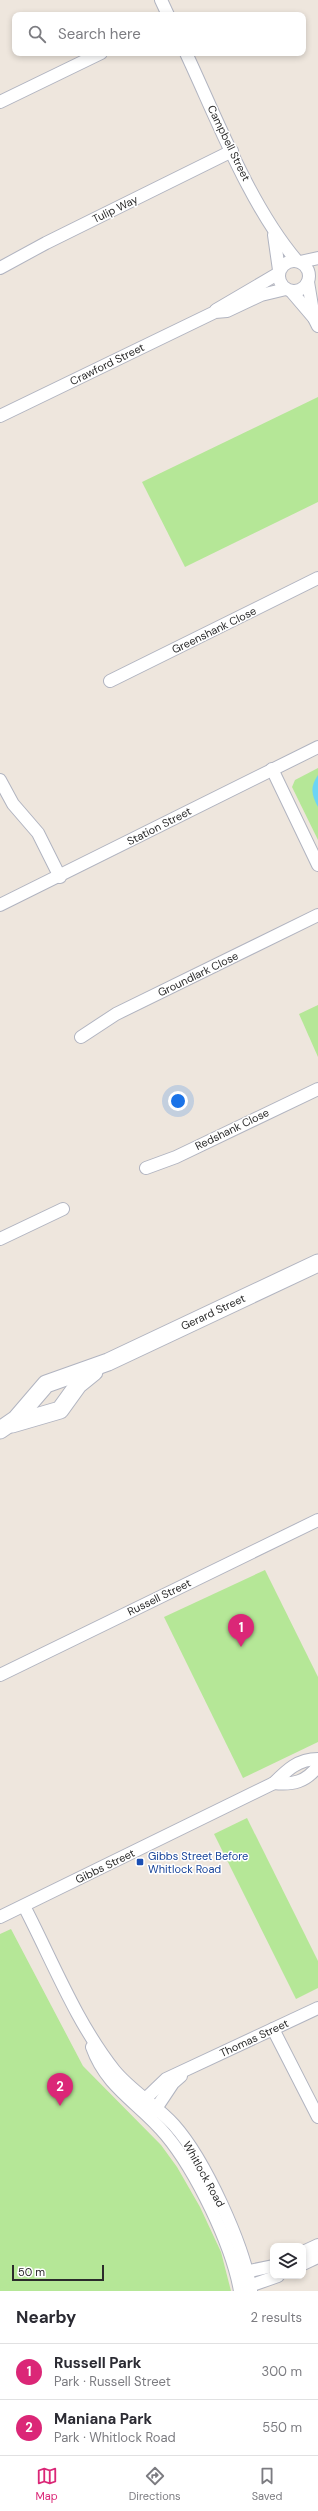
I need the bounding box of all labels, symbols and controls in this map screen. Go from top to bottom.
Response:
search box [12,12,306,56]
icon: search [26,23,48,45]
text: Search here [58,24,141,44]
street label: Campbell Street [205,103,253,183]
street label: Tulip Way [90,192,140,226]
street label: Crawford Street [67,340,147,388]
street label: Greenshank Close [169,603,259,657]
street label: Station Street [124,804,194,848]
street label: Groundlark Close [155,948,241,1000]
your location [168,1091,188,1111]
street label: Redshank Close [193,1105,271,1153]
street label: Gerard Street [179,1291,247,1333]
street label: Russell Street [125,1576,193,1618]
pin: 1 [228,1614,254,1647]
street label: Gibbs Street [73,1846,137,1886]
place label: Gibbs Street Before Whitlock Road [148,1849,248,1876]
marker: Gibbs Street Before Whitlock Road [135,1857,145,1867]
street label: Thomas Street [217,2016,291,2060]
pin: 2 [47,2073,73,2106]
street label: Whitlock Road [180,2139,228,2210]
map controls [270,2243,306,2279]
button: layers [270,2243,306,2279]
scale bar [12,2263,104,2282]
text: 50 m [18,2265,45,2279]
text: Nearby [16,2306,76,2328]
text: 2 results [251,2309,302,2326]
text: Russell Park [54,2353,142,2373]
text: 1 [27,2363,31,2380]
text: 300 m [261,2363,302,2380]
text: Park · Russell Street [54,2373,171,2390]
text: Maniana Park [54,2409,152,2429]
text: 2 [25,2419,33,2436]
text: 550 m [262,2419,302,2436]
text: Park · Whitlock Road [54,2429,176,2446]
tab: Map [36,2465,58,2503]
tab: Directions [129,2465,181,2503]
tab: Saved [252,2465,282,2503]

